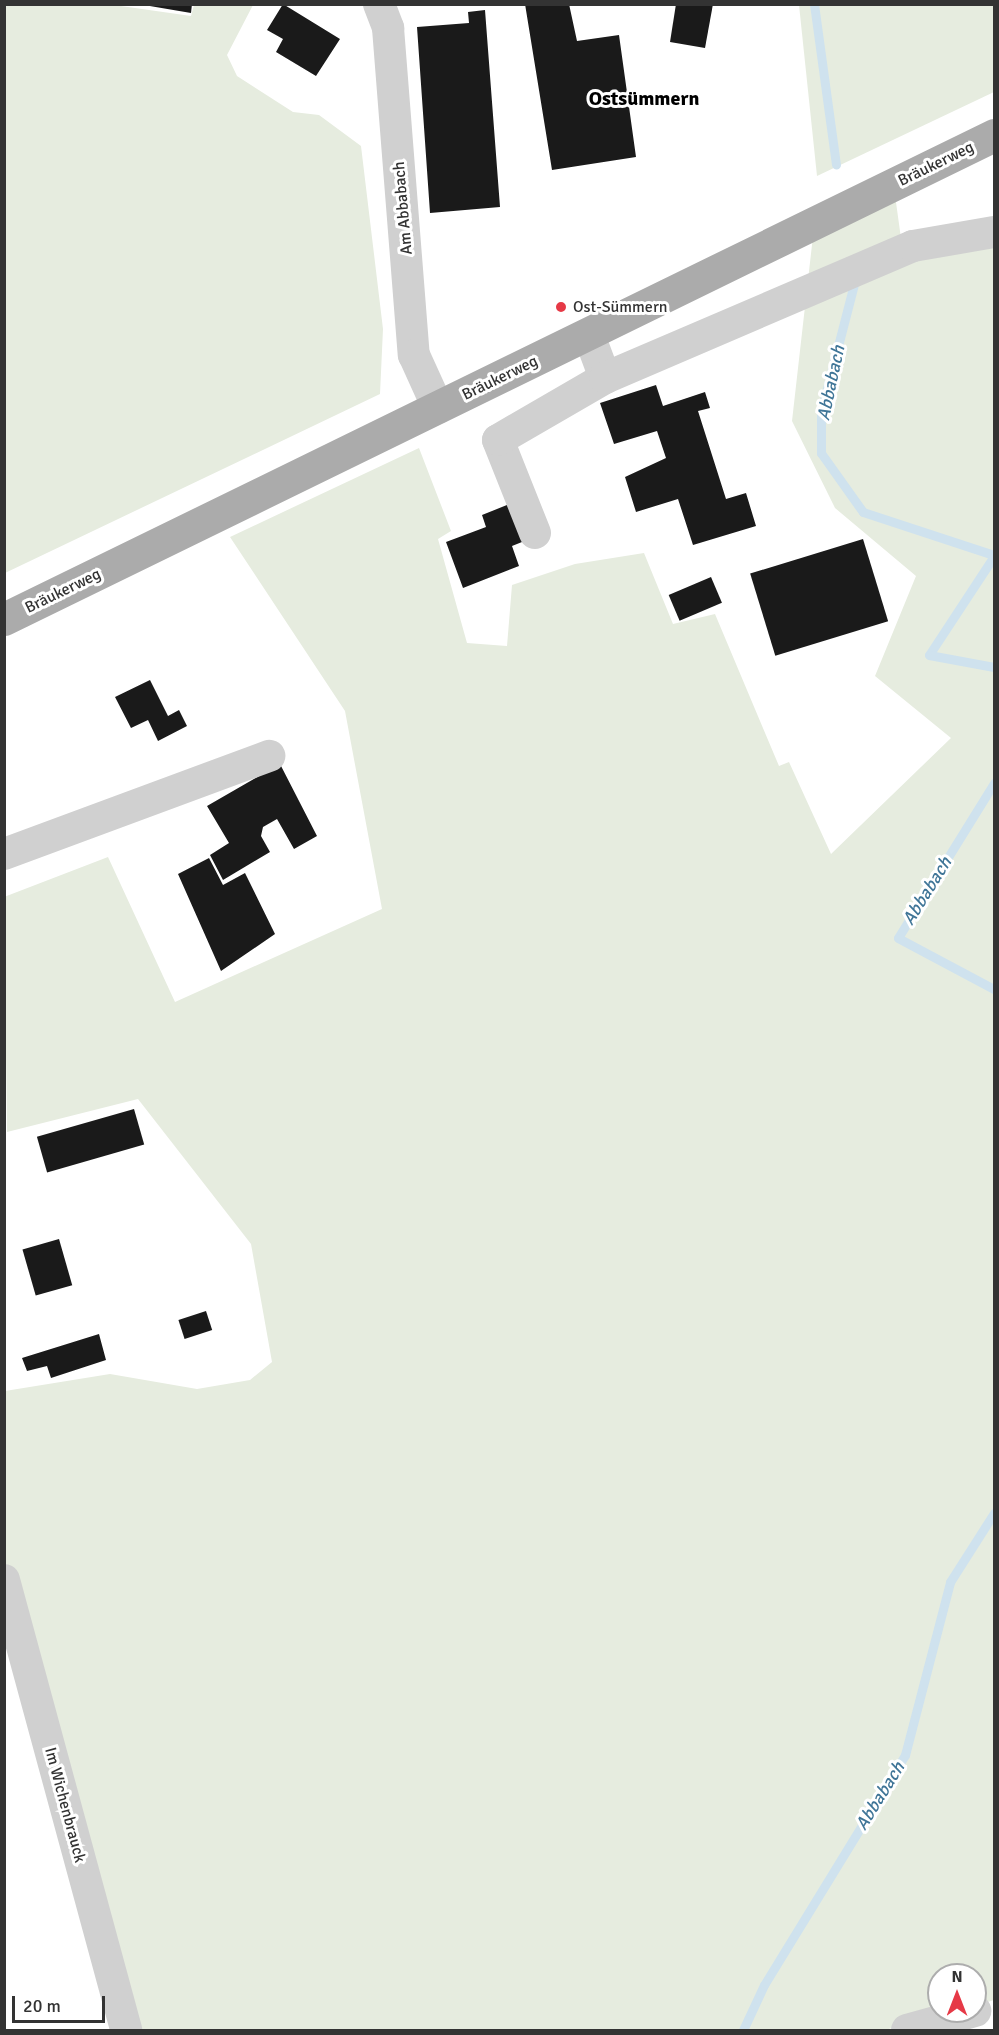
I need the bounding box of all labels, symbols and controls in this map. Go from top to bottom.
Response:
district label: Ostsümmern [589,86,699,110]
street label: Bräukerweg [895,137,977,191]
street label: Am Abbabach [389,161,417,255]
place label: Ost-Sümmern [573,297,667,317]
marker: Ost-Sümmern [554,300,568,314]
water label: Abbabach [813,344,849,422]
street label: Bräukerweg [459,351,541,405]
street label: Bräukerweg [22,564,104,618]
water label: Abbabach [898,853,956,929]
street label: Im Wichenbrauck [40,1745,90,1865]
water label: Abbabach [851,1758,909,1834]
north arrow [927,1963,987,2023]
text: N [951,1967,963,1987]
scale bar [15,1984,108,2022]
text: 20 m [23,1995,61,2017]

